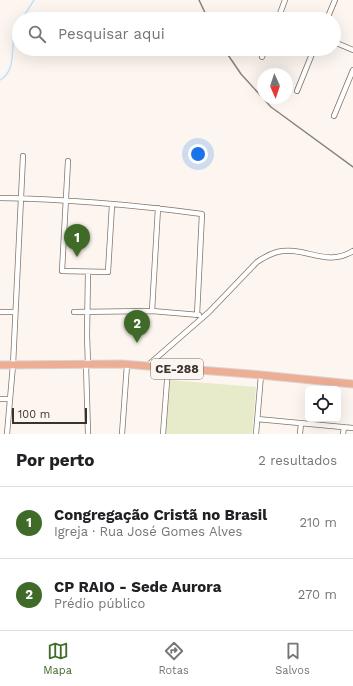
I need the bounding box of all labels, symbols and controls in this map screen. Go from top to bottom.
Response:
search box [12,12,341,56]
icon: search [26,23,48,45]
text: Pesquisar aqui [58,25,165,43]
north arrow [257,68,293,104]
your location [188,144,208,164]
pin: 1 [64,224,90,257]
pin: 2 [124,310,150,343]
road number: CE-288 [151,359,203,379]
map controls [305,386,341,422]
button: locate [305,386,341,422]
scale bar [12,406,87,425]
text: 100 m [18,408,50,421]
text: Por perto [16,450,94,470]
text: 2 resultados [258,453,337,468]
text: Congregação Cristã no Brasil [54,506,267,524]
text: 1 [26,515,32,530]
text: 210 m [299,515,337,530]
text: Igreja · Rua José Gomes Alves [54,524,242,539]
text: CP RAIO - Sede Aurora [54,578,221,596]
text: 2 [25,587,33,602]
text: 270 m [298,587,337,602]
text: Prédio público [54,596,145,611]
tab: Mapa [43,640,72,677]
tab: Rotas [158,640,189,677]
tab: Salvos [275,640,310,677]

